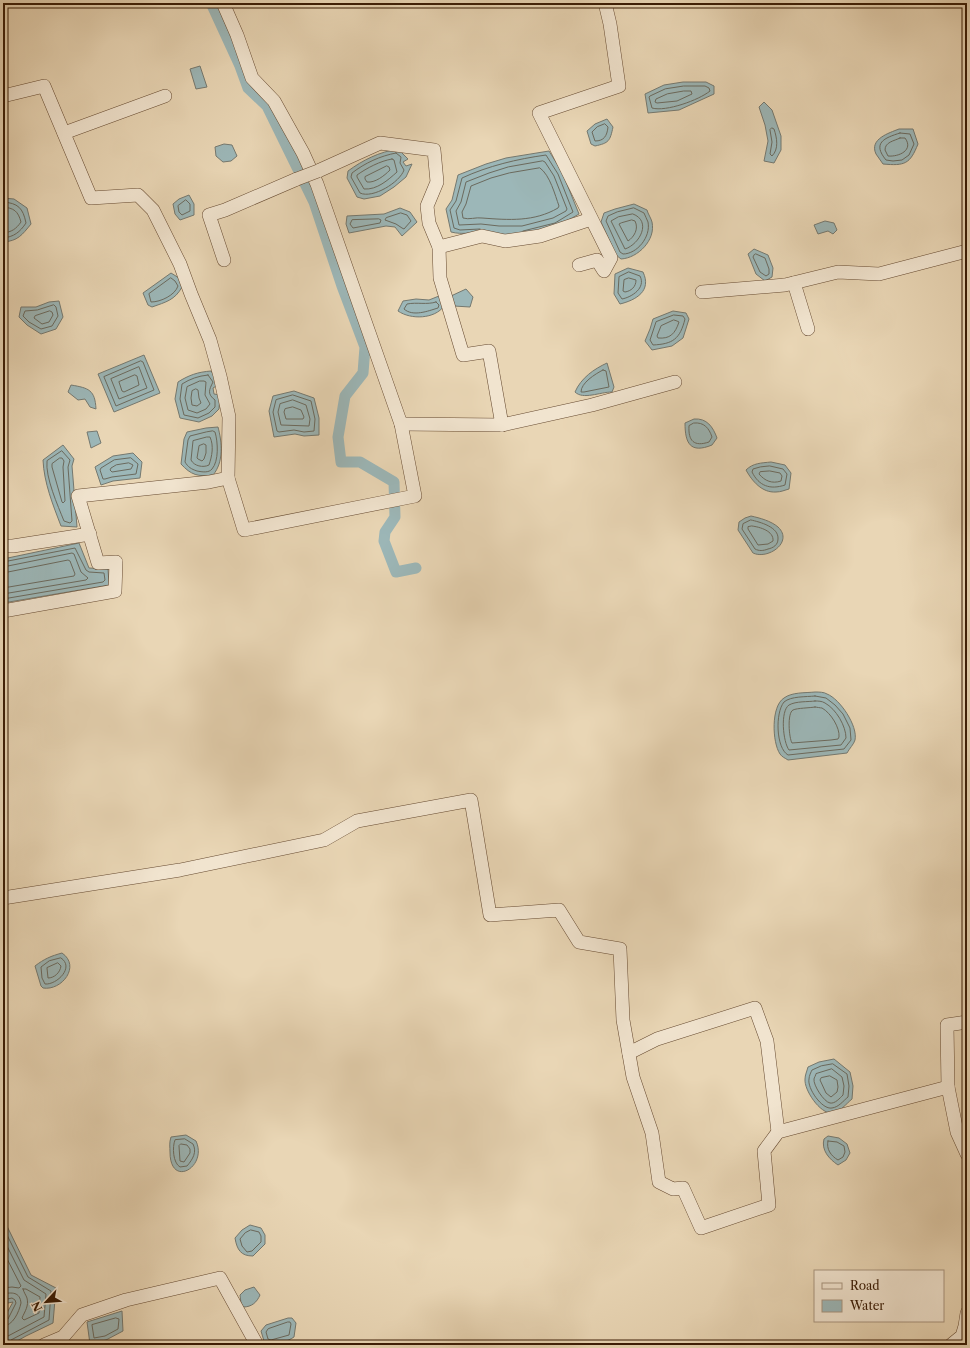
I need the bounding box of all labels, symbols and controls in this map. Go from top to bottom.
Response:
legend [814,1270,944,1322]
text: Road [850,1278,880,1293]
north arrow [26,1282,66,1322]
text: Water [849,1298,884,1313]
text: N [28,1299,45,1314]

